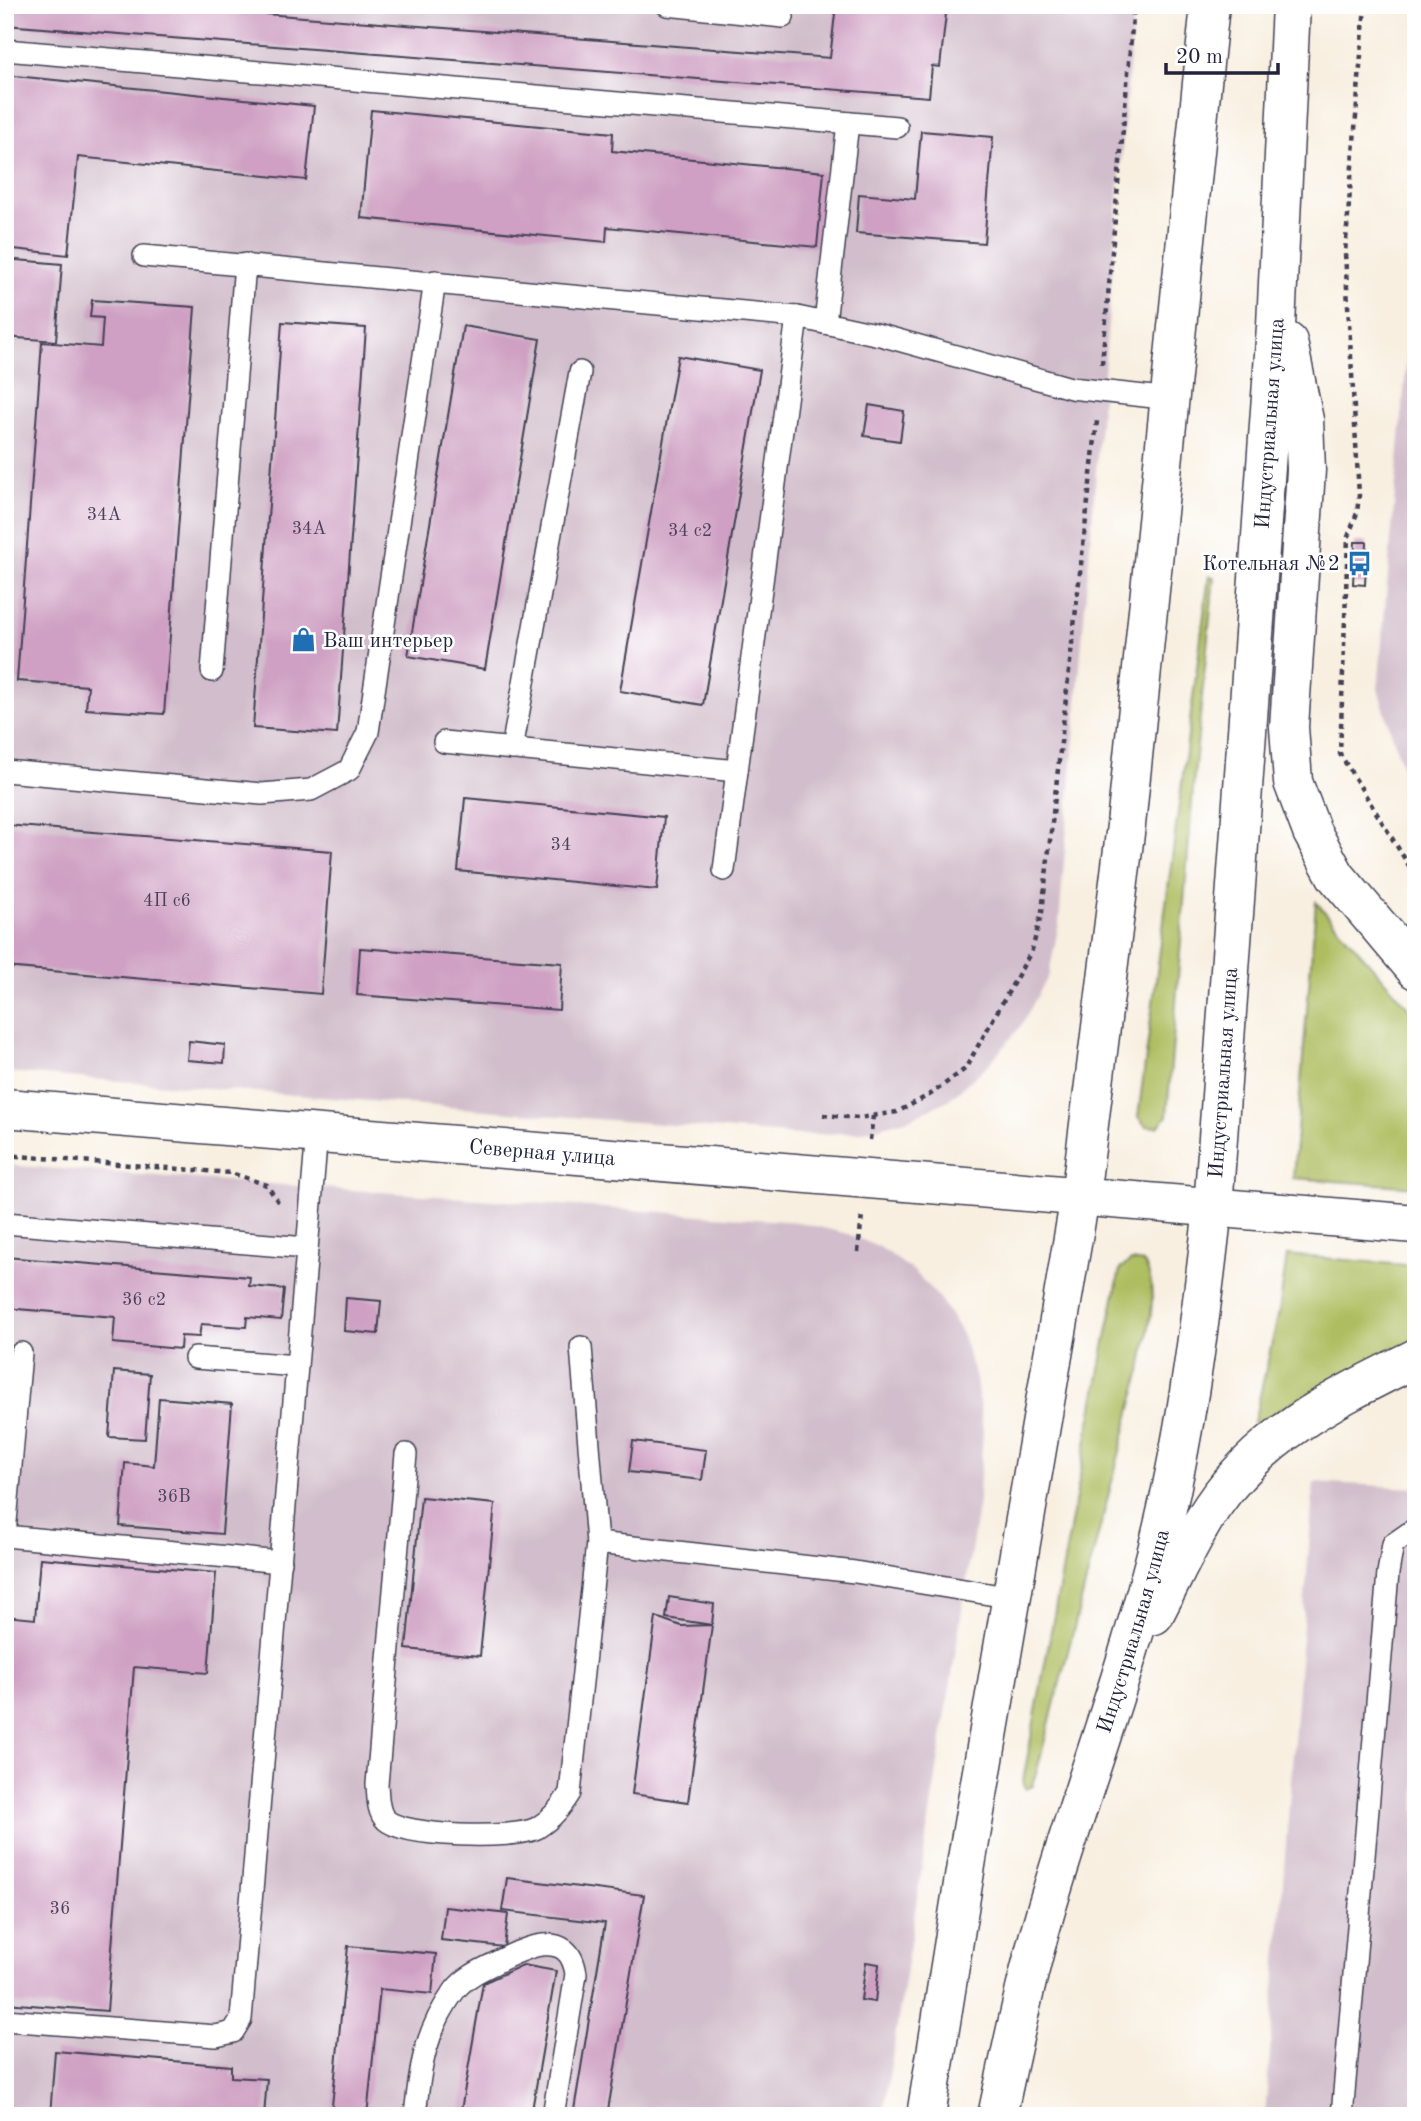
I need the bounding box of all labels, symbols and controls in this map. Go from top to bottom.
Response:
scale bar [1166,32,1278,76]
text: 20 m [1176,47,1223,68]
street label: Индустриальная улица [1253,317,1288,530]
house number: 34А [87,506,122,524]
house number: 34А [292,520,327,538]
house number: 34 с2 [668,522,712,540]
bus stop icon: Котельная №2 [1346,549,1374,577]
place label: Котельная №2 [1202,554,1340,575]
shop icon: Ваш интерьер [289,626,317,654]
place label: Ваш интерьер [323,631,453,652]
house number: 34 [551,836,571,854]
house number: 4П с6 [143,892,191,910]
street label: Индустриальная улица [1206,967,1242,1179]
street label: Северная улица [468,1137,616,1170]
house number: 36 с2 [122,1291,166,1309]
house number: 36В [157,1488,191,1506]
street label: Индустриальная улица [1094,1527,1174,1736]
house number: 36 [50,1900,70,1918]

